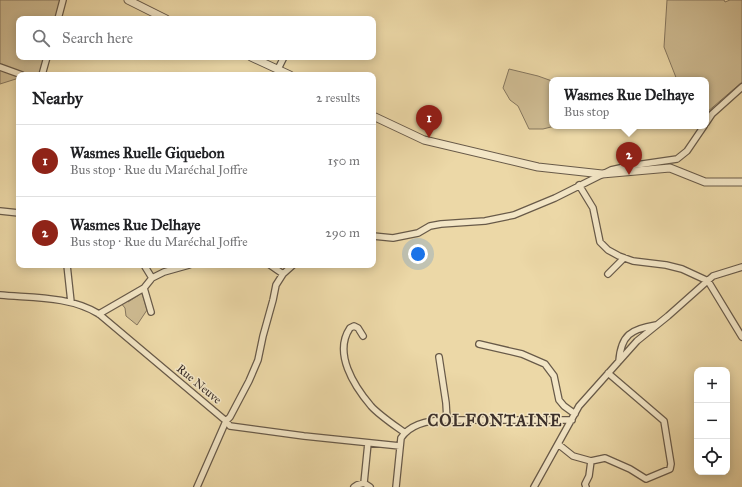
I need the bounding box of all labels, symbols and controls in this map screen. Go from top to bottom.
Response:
search box [16,16,376,60]
icon: search [30,27,52,49]
text: Search here [62,29,133,47]
popup [549,77,709,129]
text: Wasmes Rue Delhaye [564,86,694,104]
text: Nearby [32,88,83,109]
text: 2 results [316,90,360,106]
text: Bus stop [564,104,609,120]
pin: 1 [416,105,442,138]
pin: 2 [616,142,642,175]
text: Wasmes Ruelle Giquebon [70,144,225,162]
text: 1 [42,153,48,169]
text: 150 m [328,153,360,169]
text: Bus stop · Rue du Maréchal Joffre [70,162,248,178]
text: Wasmes Rue Delhaye [70,216,200,234]
text: 2 [42,225,48,241]
text: 290 m [325,225,360,241]
text: Bus stop · Rue du Maréchal Joffre [70,234,248,250]
your location [408,244,428,264]
street label: Rue Neuve [174,361,224,407]
map controls [694,367,730,475]
button: + [694,367,730,403]
button: − [694,403,730,439]
district label: COLFONTAINE [427,411,563,430]
button: locate [694,439,730,475]

